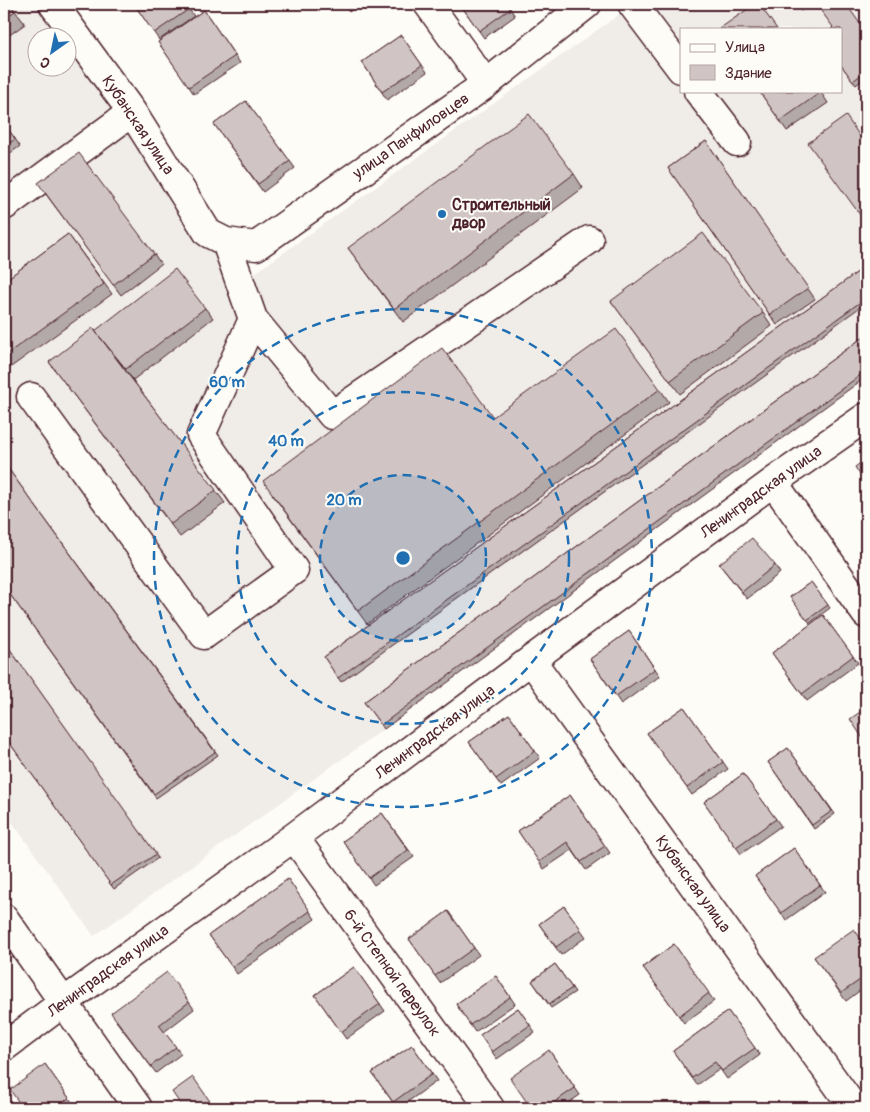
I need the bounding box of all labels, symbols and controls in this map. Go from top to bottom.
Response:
north arrow [28,28,78,78]
legend [680,28,842,92]
text: Улица [725,38,765,57]
text: С [37,53,53,72]
text: Здание [725,64,772,83]
street label: Кубанская улица [97,72,179,178]
street label: улица Панфиловцев [348,88,473,184]
place label: Строительный двор [451,195,551,233]
marker: Строительный двор [436,208,448,220]
text: 60 m [209,373,245,392]
text: 40 m [268,432,304,451]
street label: Ленинградская улица [696,441,826,543]
text: 20 m [326,491,362,510]
centre of rings [394,549,412,567]
street label: Ленинградская улица [370,680,499,784]
street label: Кубанская улица [651,831,735,937]
street label: 6-й Степной переулок [339,905,445,1041]
street label: Ленинградская улица [43,920,173,1022]

